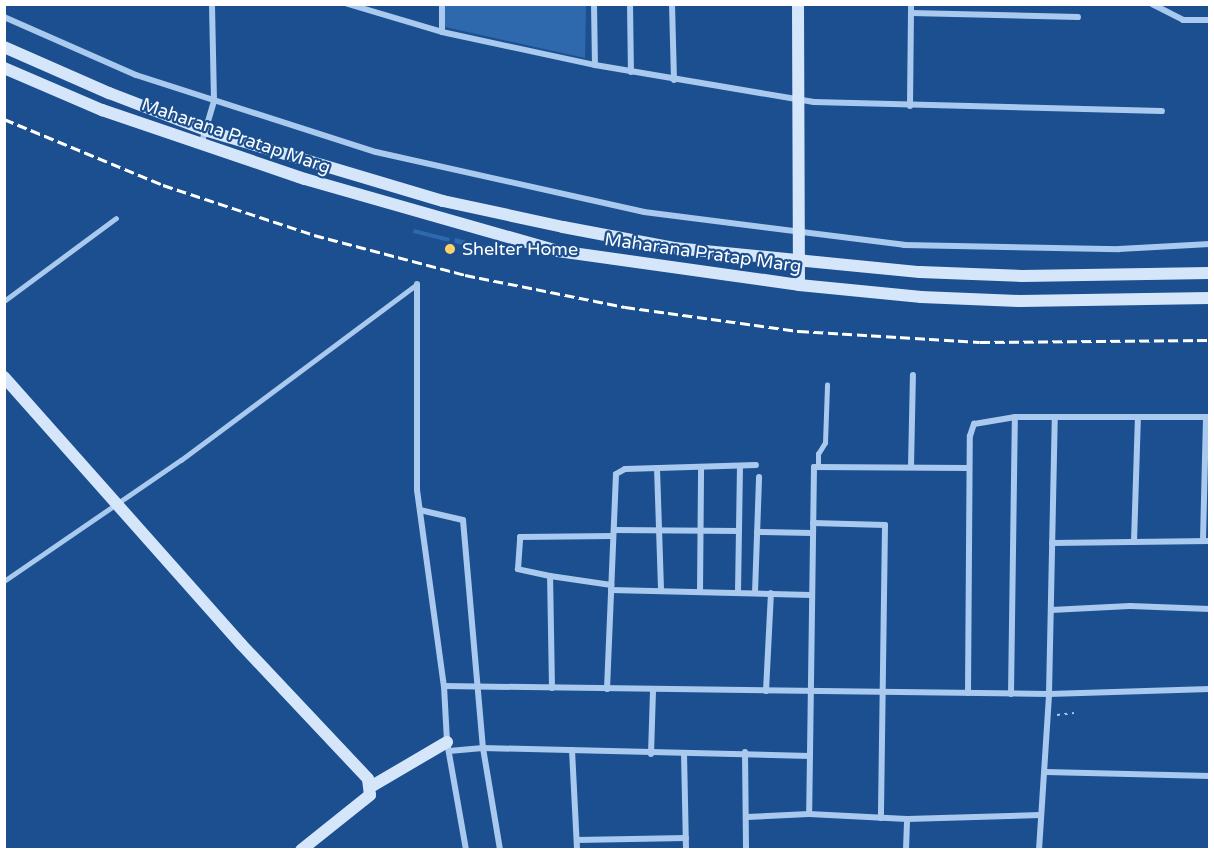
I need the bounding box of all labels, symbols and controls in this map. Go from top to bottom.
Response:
street label: Maharana Pratap Marg [139,93,333,179]
street label: Maharana Pratap Marg [603,228,803,278]
place label: Shelter Home [462,238,578,260]
marker: Shelter Home [443,242,457,256]

